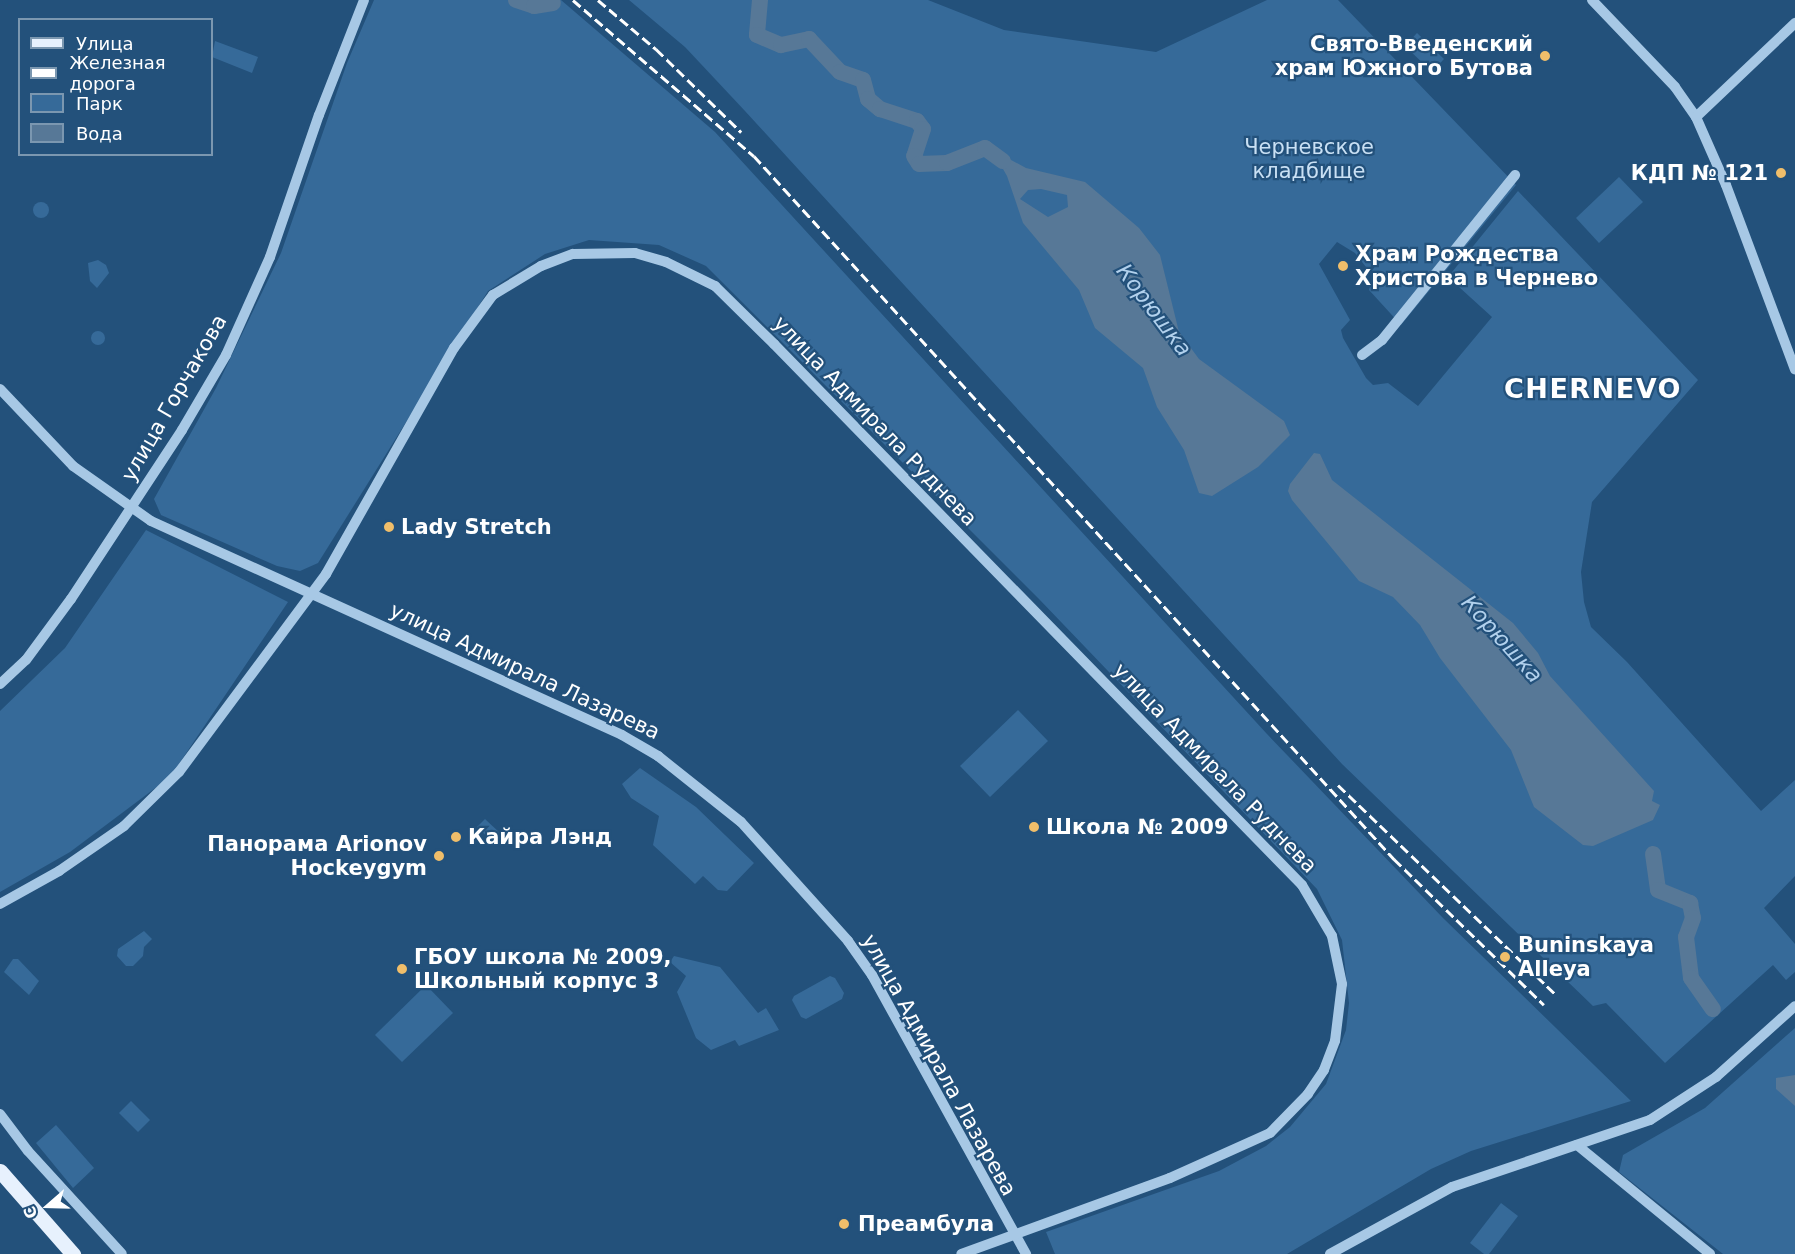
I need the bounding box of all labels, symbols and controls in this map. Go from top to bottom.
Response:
legend [18,18,213,156]
place label: Свято-Введенский храм Южного Бутова [1275,31,1533,81]
text: Улица [76,33,133,54]
marker: Свято-Введенский храм Южного Бутова [1538,49,1552,63]
text: Железная дорога [69,52,166,94]
text: Парк [76,93,123,114]
text: Вода [76,123,123,144]
park label: Черневское кладбище [1244,134,1374,184]
place label: КДП № 121 [1631,160,1768,186]
marker: КДП № 121 [1772,164,1790,182]
place label: Храм Рождества Христова в Чернево [1355,241,1598,291]
water label: Корюшка [1111,259,1197,361]
marker: Храм Рождества Христова в Чернево [1336,259,1350,273]
street label: улица Горчакова [116,310,232,486]
street label: улица Адмирала Руднева [768,311,982,531]
district label: CHERNEVO [1504,373,1682,405]
place label: Lady Stretch [401,514,552,540]
marker: Lady Stretch [382,520,396,534]
water label: Корюшка [1456,590,1548,688]
street label: улица Адмирала Лазарева [386,597,664,745]
street label: улица Адмирала Руднева [1108,658,1322,878]
place label: Школа № 2009 [1046,814,1229,840]
marker: Школа № 2009 [1027,820,1041,834]
place label: Кайра Лэнд [468,824,612,850]
marker: Кайра Лэнд [449,830,463,844]
place label: Панорама Arionov Hockeygym [207,831,427,881]
marker: Панорама Arionov Hockeygym [432,849,446,863]
street label: улица Адмирала Лазарева [856,930,1022,1200]
place label: Buninskaya Alleya [1518,932,1654,982]
place label: ГБОУ школа № 2009, Школьный корпус 3 [414,944,672,994]
marker: Buninskaya Alleya [1496,948,1514,966]
marker: ГБОУ школа № 2009, Школьный корпус 3 [395,962,409,976]
north arrow [18,1176,78,1236]
text: С [20,1204,42,1221]
place label: Преамбула [858,1211,994,1237]
marker: Преамбула [835,1215,853,1233]

